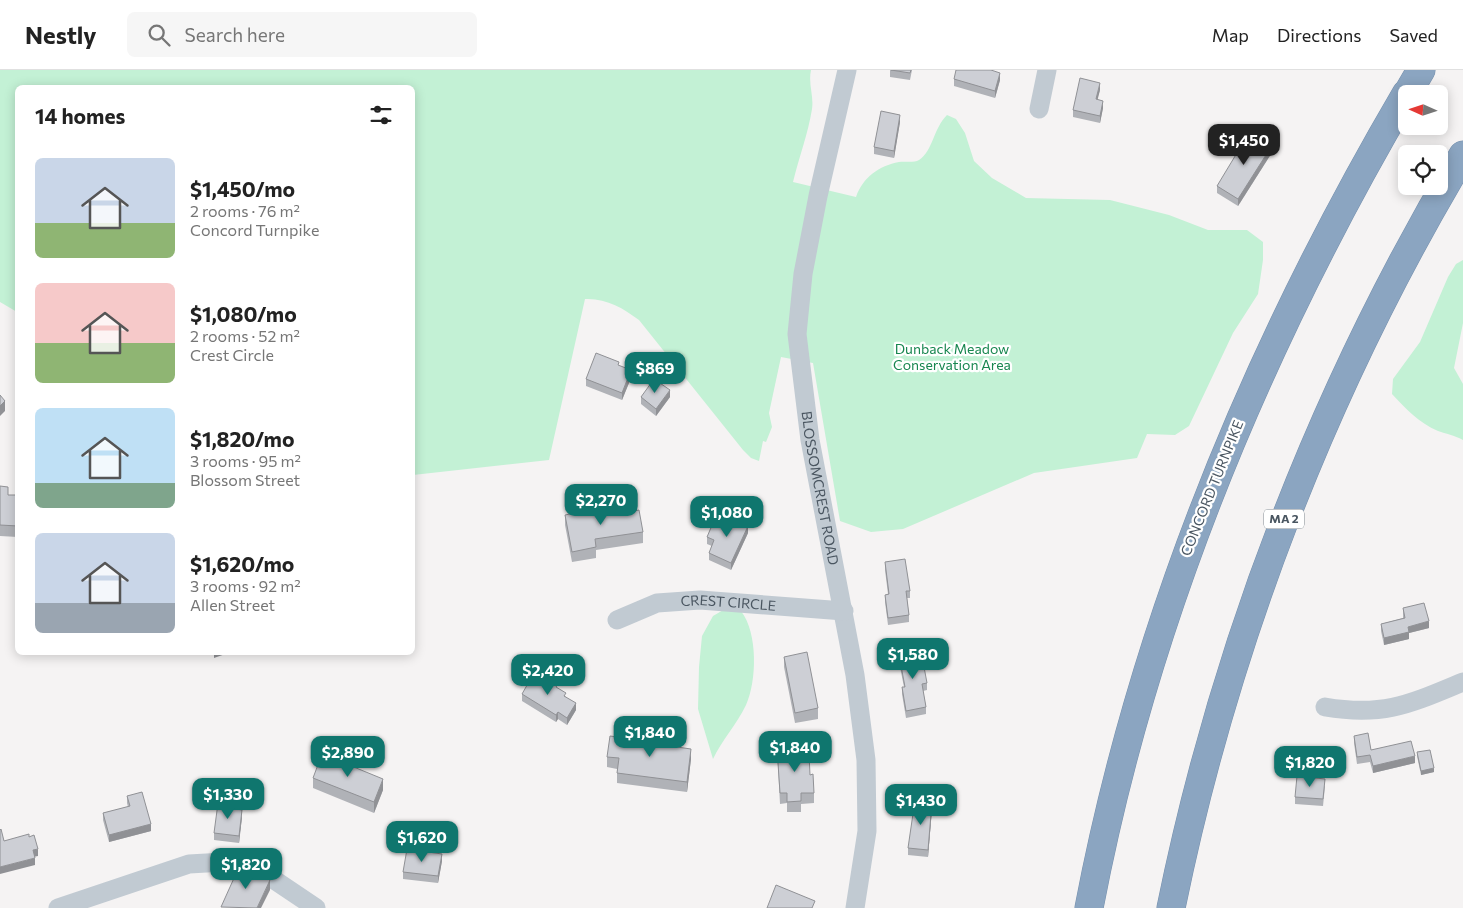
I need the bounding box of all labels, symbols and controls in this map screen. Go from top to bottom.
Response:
search box [127,12,477,57]
text: Nestly [25,20,97,49]
icon: search [145,21,173,49]
text: Search here [185,23,285,46]
text: Map [1212,24,1249,46]
text: Directions [1277,24,1361,46]
text: Saved [1389,24,1438,46]
north arrow [1398,85,1448,135]
map controls [1398,85,1448,195]
icon: filters [367,101,395,129]
text: 14 homes [35,103,125,128]
pin: $1,450 [1203,124,1285,166]
text: $1,450 [1219,130,1269,149]
button: locate [1398,145,1448,195]
text: $1,450/mo [190,176,295,201]
icon: home [75,178,135,238]
text: 2 rooms · 76 m² [190,201,300,220]
text: Concord Turnpike [190,220,319,239]
text: $1,080/mo [190,301,297,326]
icon: home [75,303,135,363]
text: 2 rooms · 52 m² [190,326,300,345]
park label: Dunback Meadow Conservation Area [893,340,1011,373]
text: Crest Circle [190,345,274,364]
pin: $869 [625,352,685,394]
text: $869 [636,358,674,377]
street label: BLOSSOMCREST ROAD [799,410,843,567]
street label: CONCORD TURNPIKE [1177,418,1246,558]
text: $1,820/mo [190,426,294,451]
icon: home [75,428,135,488]
text: 3 rooms · 95 m² [190,451,301,470]
text: Blossom Street [190,470,300,489]
pin: $2,270 [560,484,642,526]
text: $2,270 [576,490,626,509]
pin: $1,080 [686,496,768,538]
text: $1,080 [701,502,753,521]
road number: MA 2 [1264,509,1304,528]
text: $1,620/mo [190,551,294,576]
icon: home [75,553,135,613]
text: 3 rooms · 92 m² [190,576,301,595]
street label: CREST CIRCLE [680,591,777,614]
text: Allen Street [190,595,275,614]
pin: $1,580 [872,638,954,680]
text: $1,580 [888,644,938,663]
pin: $2,420 [507,654,589,696]
text: $2,420 [522,660,574,679]
pin: $1,840 [609,716,691,758]
text: $1,840 [625,722,675,741]
pin: $1,840 [754,730,836,773]
pin: $2,890 [307,736,389,778]
text: $1,840 [770,737,820,756]
text: $2,890 [322,742,374,761]
pin: $1,820 [1269,746,1351,788]
text: $1,820 [1285,752,1335,771]
pin: $1,330 [187,778,269,820]
text: $1,330 [203,784,253,803]
pin: $1,430 [880,784,962,826]
text: $1,430 [896,790,946,809]
pin: $1,620 [381,820,463,863]
text: $1,620 [397,827,447,846]
pin: $1,820 [205,848,287,890]
text: $1,820 [221,854,271,873]

